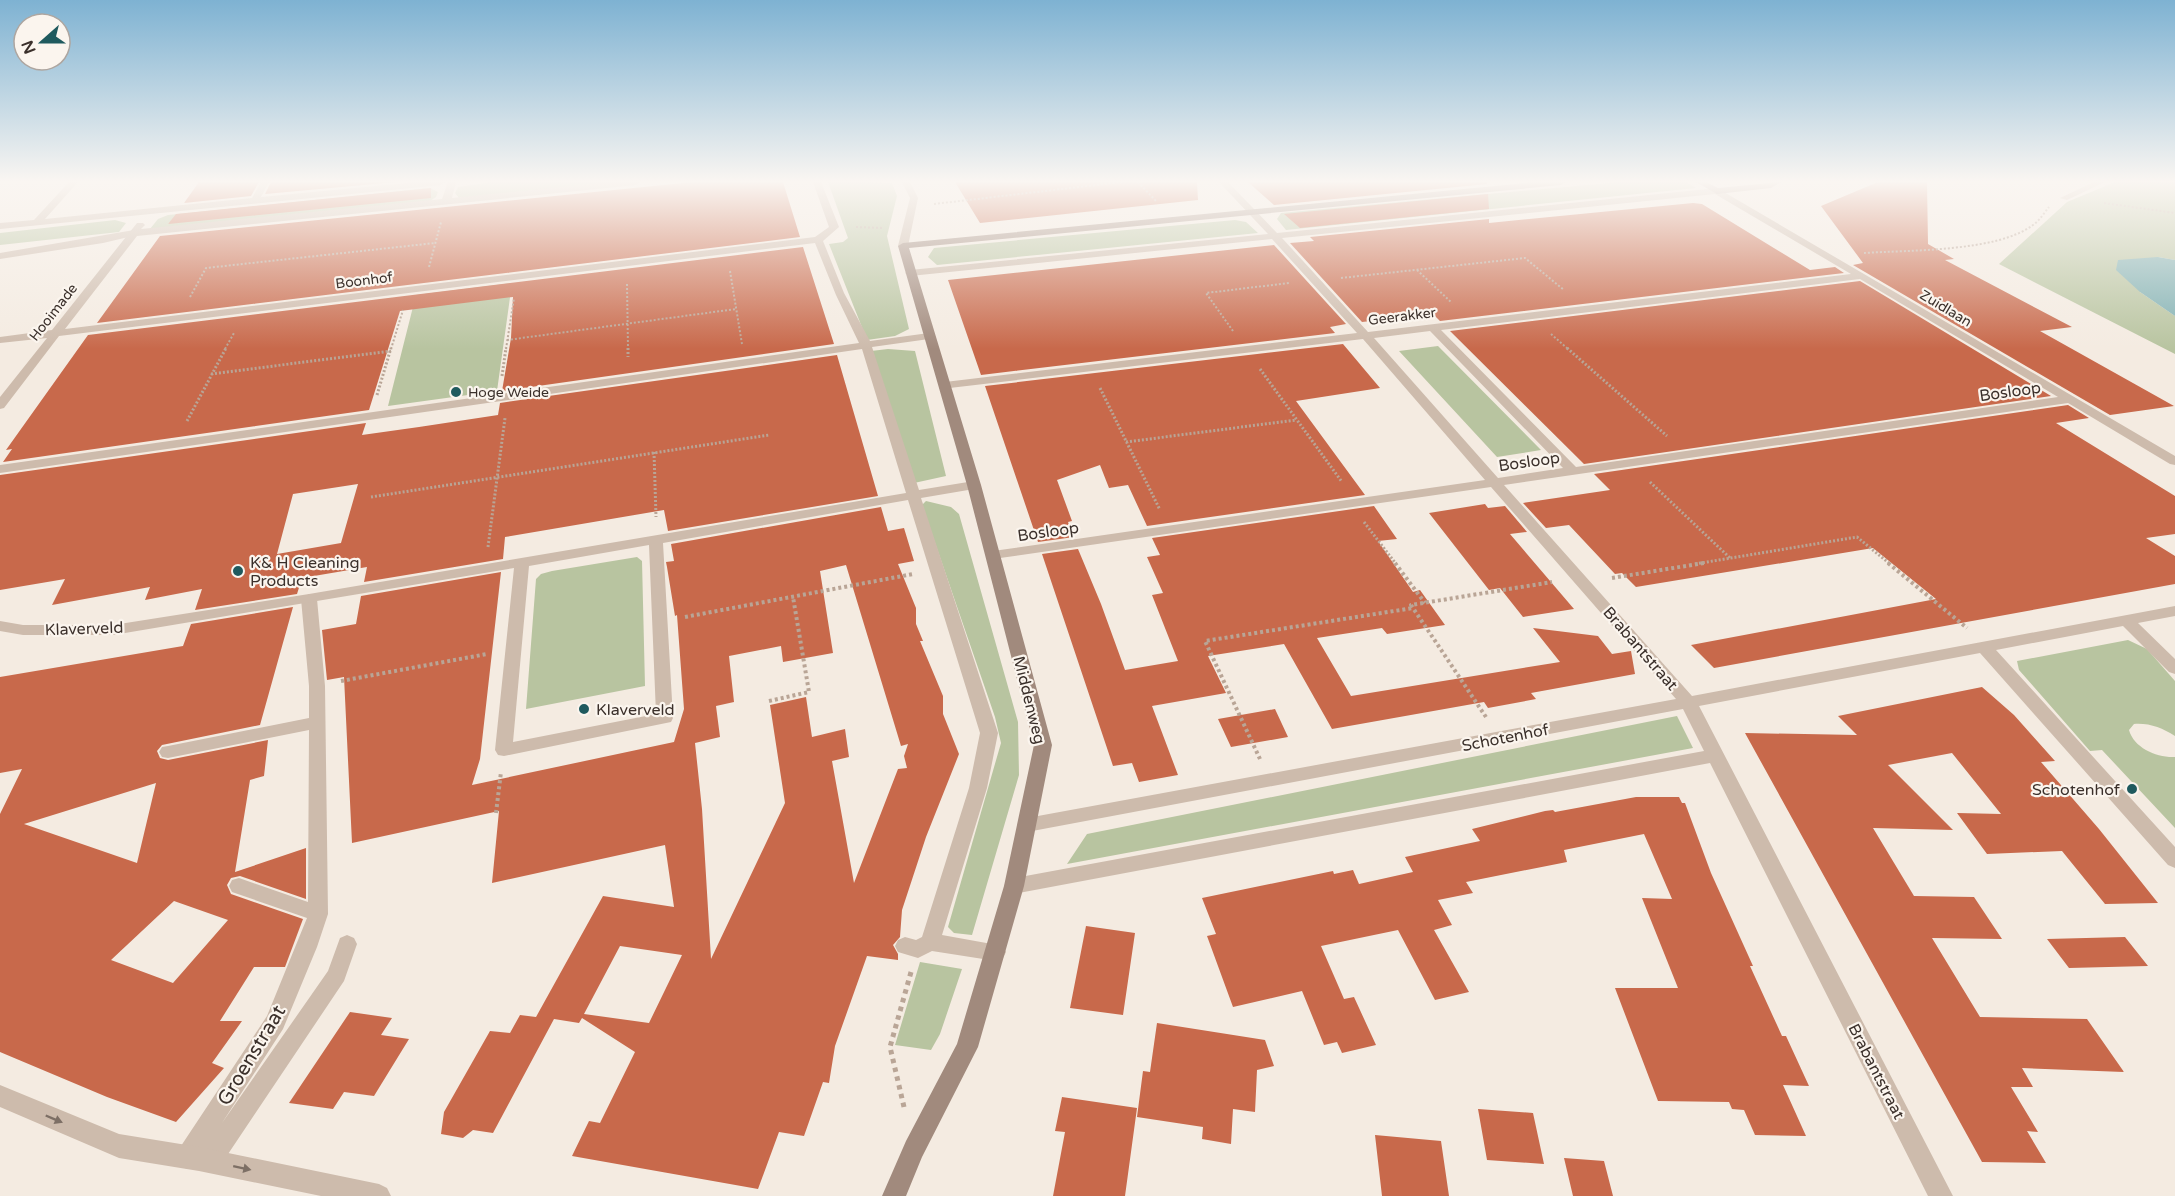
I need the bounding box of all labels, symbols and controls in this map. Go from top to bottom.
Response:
north arrow [12,12,72,72]
text: N [17,37,41,57]
street label: Boonhof [334,268,394,292]
street label: Hooimade [26,280,81,344]
street label: Zuidlaan [1917,286,1975,331]
street label: Geerakker [1367,304,1438,329]
street label: Bosloop [1978,378,2042,406]
place label: Hoge Weide [468,384,549,401]
marker: Hoge Weide [449,385,463,399]
street label: Bosloop [1497,448,1561,476]
street label: Bosloop [1016,518,1080,546]
place label: K& H Cleaning Products [250,553,360,591]
marker: K& H Cleaning Products [231,564,245,578]
street label: Brabantstraat [1598,603,1682,695]
street label: Klaverveld [44,618,124,640]
street label: Middenweg [1008,654,1050,746]
place label: Klaverveld [596,700,675,720]
marker: Klaverveld [577,702,591,716]
street label: Schotenhof [1460,720,1551,756]
place label: Schotenhof [2032,780,2121,800]
marker: Schotenhof [2125,782,2139,796]
street label: Groenstraat [213,1001,291,1110]
street label: Brabantstraat [1843,1020,1909,1123]
one-way arrow [45,1115,63,1124]
one-way arrow [232,1163,251,1173]

